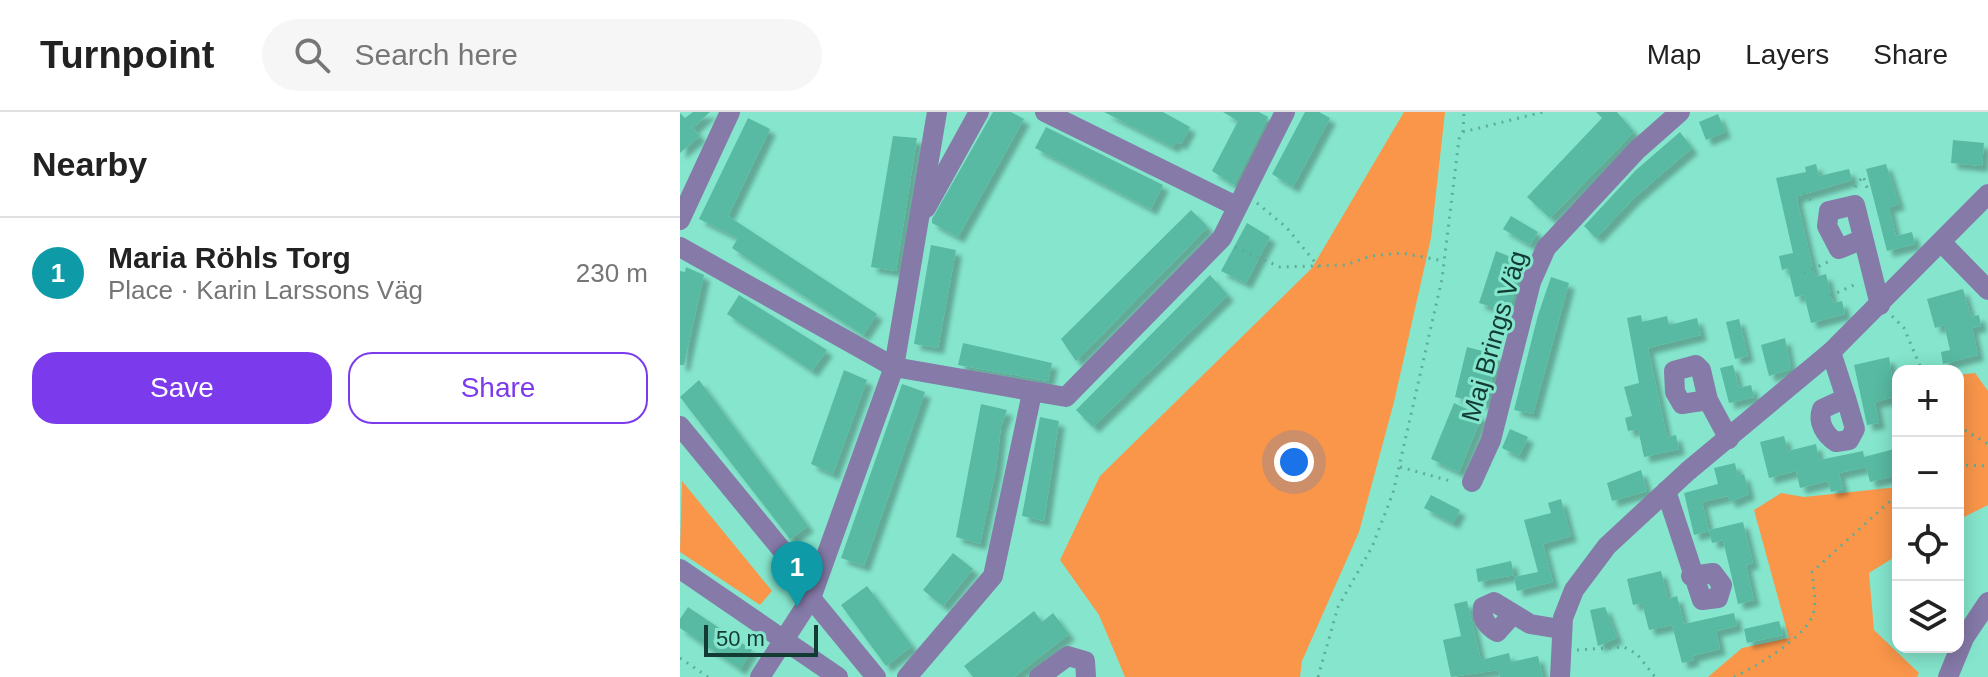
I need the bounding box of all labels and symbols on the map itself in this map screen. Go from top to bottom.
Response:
street label: Maj Brings Väg [1455,247,1533,425]
your location [1274,442,1314,482]
pin: 1 [771,541,823,607]
scale bar [704,621,818,657]

